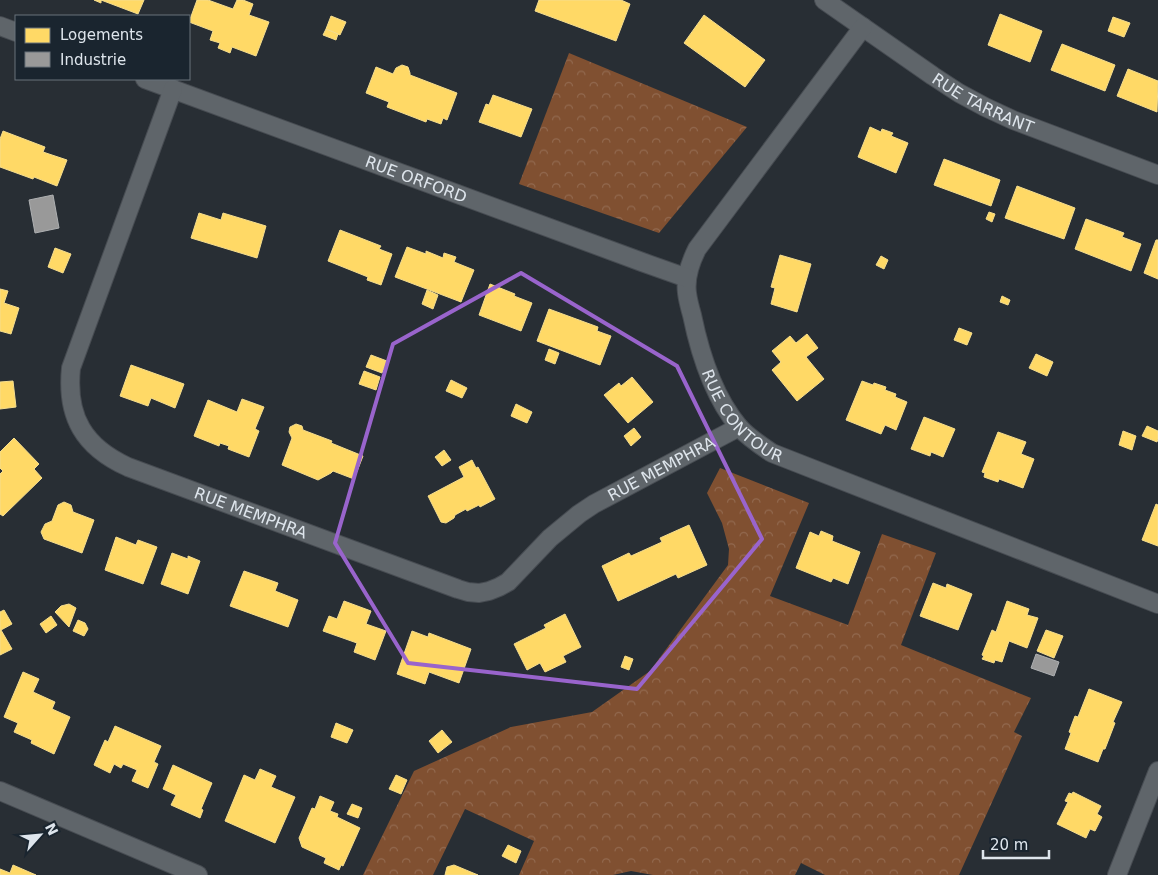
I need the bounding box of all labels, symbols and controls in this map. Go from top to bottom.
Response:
legend [15,15,190,80]
text: Logements [60,26,143,44]
text: Industrie [60,51,126,69]
street label: RUE TARRANT [929,69,1037,137]
street label: RUE ORFORD [363,151,470,206]
street label: RUE CONTOUR [698,366,786,466]
street label: RUE MEMPHRA [604,432,718,505]
street label: RUE MEMPHRA [192,483,310,542]
north arrow [15,810,65,860]
text: N [42,820,61,838]
scale bar [983,828,1049,860]
text: 20 m [990,836,1028,854]

